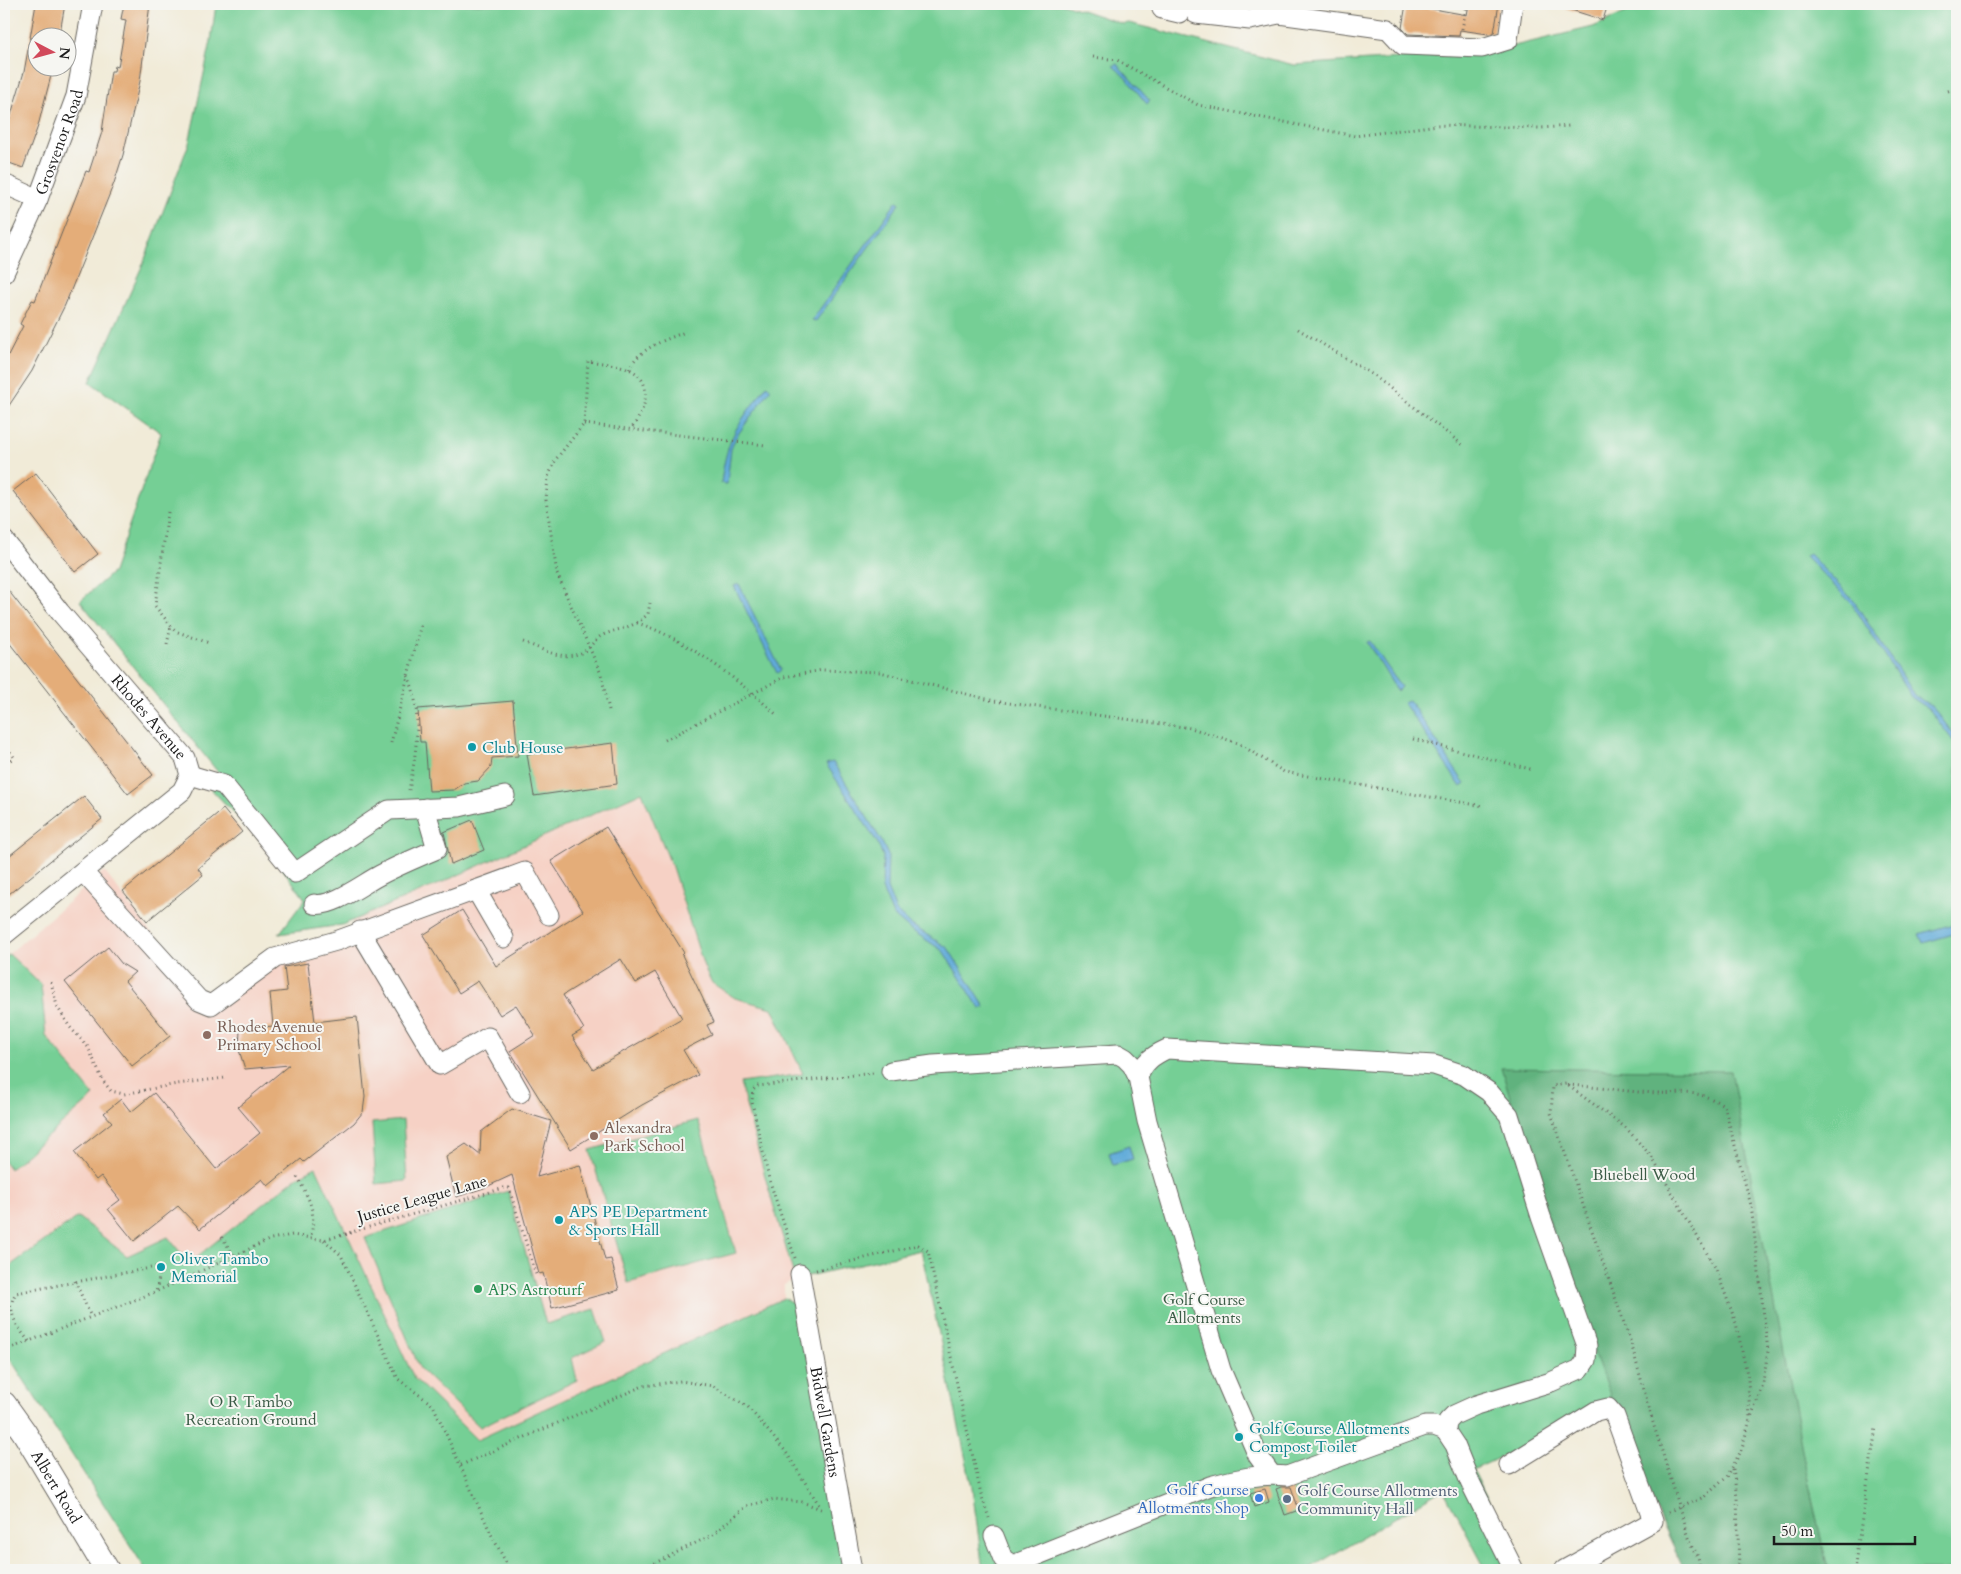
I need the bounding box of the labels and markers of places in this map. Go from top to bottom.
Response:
place label: Club House [482,737,563,759]
marker: Club House [466,741,478,753]
place label: Rhodes Avenue Primary School [217,1016,323,1056]
marker: Rhodes Avenue Primary School [201,1029,213,1041]
place label: Alexandra Park School [604,1117,685,1157]
marker: Alexandra Park School [588,1130,600,1142]
place label: APS PE Department & Sports Hall [569,1201,707,1241]
marker: APS PE Department & Sports Hall [553,1214,565,1226]
place label: Oliver Tambo Memorial [171,1248,269,1288]
marker: Oliver Tambo Memorial [155,1261,167,1273]
place label: APS Astroturf [488,1279,585,1301]
marker: APS Astroturf [472,1283,484,1295]
place label: Golf Course Allotments Compost Toilet [1249,1418,1410,1458]
marker: Golf Course Allotments Compost Toilet [1233,1431,1245,1443]
place label: Golf Course Allotments Shop [1137,1479,1249,1519]
place label: Golf Course Allotments Community Hall [1297,1480,1458,1520]
marker: Golf Course Allotments Shop [1253,1492,1265,1504]
marker: Golf Course Allotments Community Hall [1281,1493,1293,1505]

